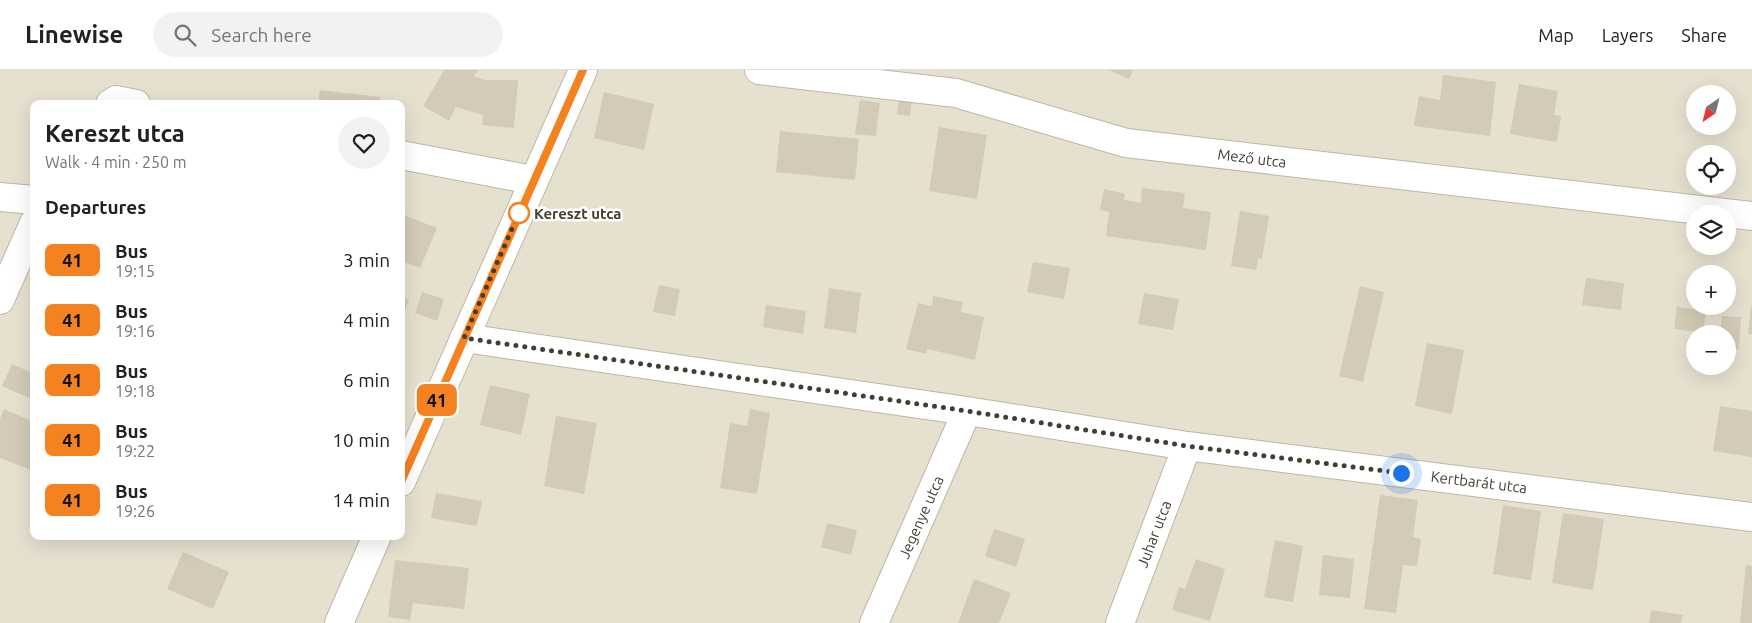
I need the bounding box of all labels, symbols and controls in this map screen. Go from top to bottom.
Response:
search box [153,12,503,57]
text: Linewise [25,21,123,48]
icon: search [171,21,199,49]
text: Search here [211,24,312,46]
text: Map [1538,25,1574,45]
text: Layers [1602,25,1653,45]
text: Share [1681,25,1727,45]
north arrow [1686,85,1736,135]
map controls [1686,85,1736,375]
button: heart [338,117,390,169]
text: Kereszt utca [45,120,185,147]
street label: Mező utca [1217,145,1287,171]
button: locate [1686,145,1736,195]
text: Walk · 4 min · 250 m [45,153,187,171]
text: Departures [45,196,146,218]
marker: Kereszt utca [508,202,530,224]
place label: Kereszt utca [534,205,621,222]
button: layers [1686,205,1736,255]
text: Bus [115,240,148,262]
text: 3 min [343,249,390,271]
text: 41 [62,250,83,270]
text: 19:15 [115,262,155,280]
button: + [1686,265,1736,315]
text: Bus [115,300,148,322]
text: 4 min [343,309,390,331]
text: 41 [62,310,83,330]
text: 19:16 [115,322,155,340]
button: − [1686,325,1736,375]
text: Bus [115,360,148,382]
text: 6 min [343,369,390,391]
text: 41 [62,370,83,390]
text: 19:18 [115,382,155,400]
line badge: 41 [414,384,460,416]
text: 41 [427,390,447,410]
text: Bus [115,420,148,442]
text: 10 min [332,429,390,451]
text: 41 [62,430,83,450]
text: 19:22 [115,442,155,460]
your location [1389,461,1414,486]
street label: Kertbarát utca [1430,468,1528,496]
street label: Jegenye utca [895,473,947,561]
text: Bus [115,480,148,502]
text: 14 min [332,489,390,511]
text: 41 [62,490,83,510]
street label: Juhar utca [1133,498,1175,570]
text: 19:26 [115,502,155,520]

